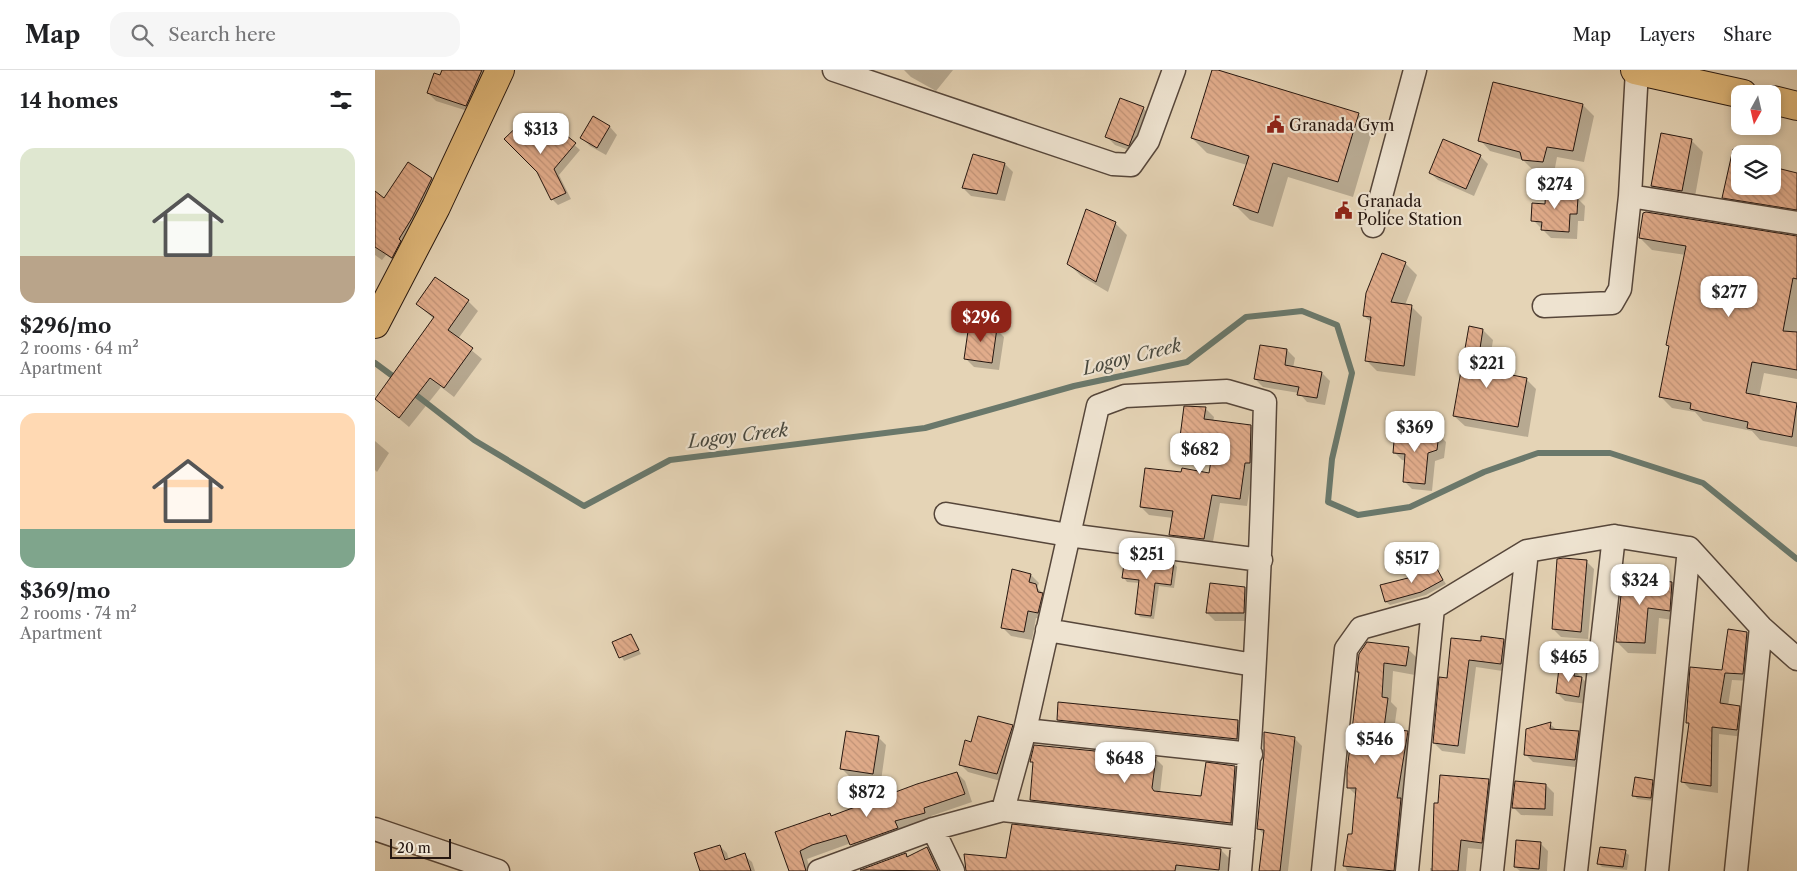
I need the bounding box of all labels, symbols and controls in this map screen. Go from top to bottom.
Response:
search box [110,12,460,57]
text: Map [25,20,80,49]
icon: search [128,21,156,49]
text: Search here [168,23,276,46]
text: Map [1573,24,1611,46]
text: Layers [1639,24,1695,46]
text: Share [1723,24,1772,46]
north arrow [1731,85,1781,135]
map controls [1731,85,1781,195]
icon: filters [327,86,355,114]
text: 14 homes [20,88,118,113]
pin: $313 [511,112,571,155]
public building icon: Granada Gym [1265,115,1285,135]
place label: Granada Gym [1289,115,1394,135]
text: $313 [524,119,558,139]
button: layers [1731,145,1781,195]
pin: $274 [1525,168,1585,210]
text: $274 [1537,174,1573,194]
icon: home [143,180,233,270]
place label: Granada Police Station [1357,191,1462,229]
public building icon: Granada Police Station [1333,200,1353,220]
pin: $277 [1699,276,1759,318]
text: $277 [1711,282,1747,302]
pin: $296 [951,300,1011,343]
text: $296 [962,307,1000,327]
text: $296/mo [20,313,111,338]
water label: Logoy Creek [1079,334,1184,380]
text: 2 rooms · 64 m² [20,338,139,358]
pin: $221 [1457,346,1517,389]
text: $221 [1469,353,1505,373]
text: Apartment [20,358,102,378]
pin: $369 [1385,410,1445,453]
text: $369 [1396,417,1434,437]
water label: Logoy Creek [685,419,790,453]
pin: $682 [1170,432,1230,475]
text: $682 [1181,439,1219,459]
icon: home [143,446,233,536]
pin: $251 [1117,538,1177,580]
pin: $517 [1382,542,1442,584]
text: $251 [1130,544,1164,564]
text: $517 [1395,548,1429,568]
pin: $324 [1610,564,1670,606]
text: $324 [1622,570,1658,590]
text: $369/mo [20,578,110,603]
text: 2 rooms · 74 m² [20,603,137,623]
text: Apartment [20,623,102,643]
pin: $465 [1539,640,1599,683]
text: $465 [1551,647,1587,667]
pin: $546 [1345,722,1405,765]
text: $546 [1357,729,1393,749]
pin: $648 [1095,742,1155,784]
text: $648 [1106,748,1144,768]
pin: $872 [837,776,897,818]
text: $872 [849,782,885,802]
scale bar [390,836,451,859]
text: 20 m [397,839,431,857]

